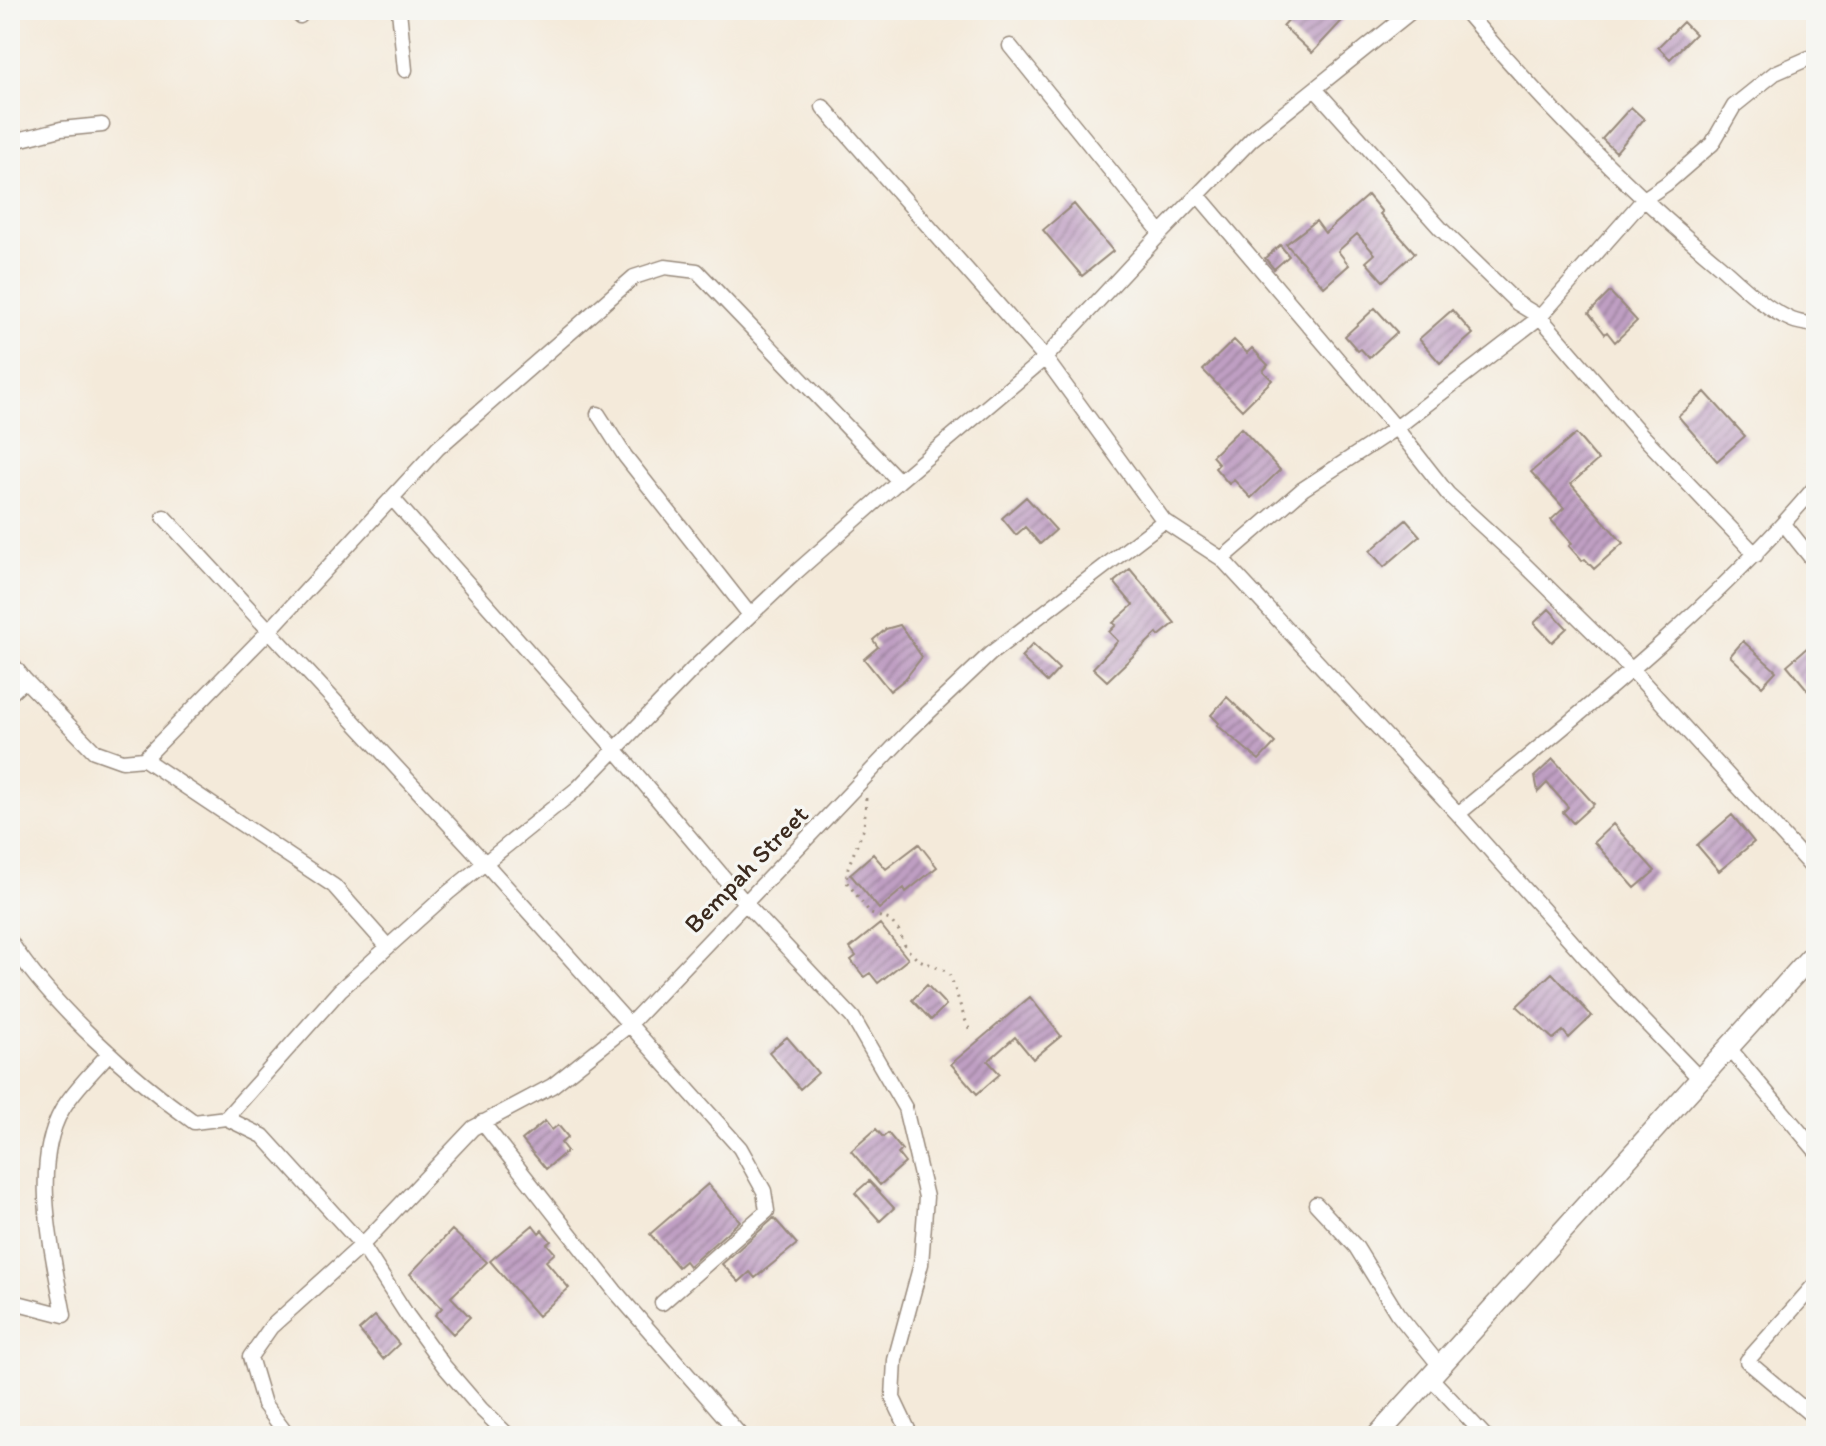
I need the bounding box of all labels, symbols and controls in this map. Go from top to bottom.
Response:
street label: Bempah Street [677,798,815,940]

